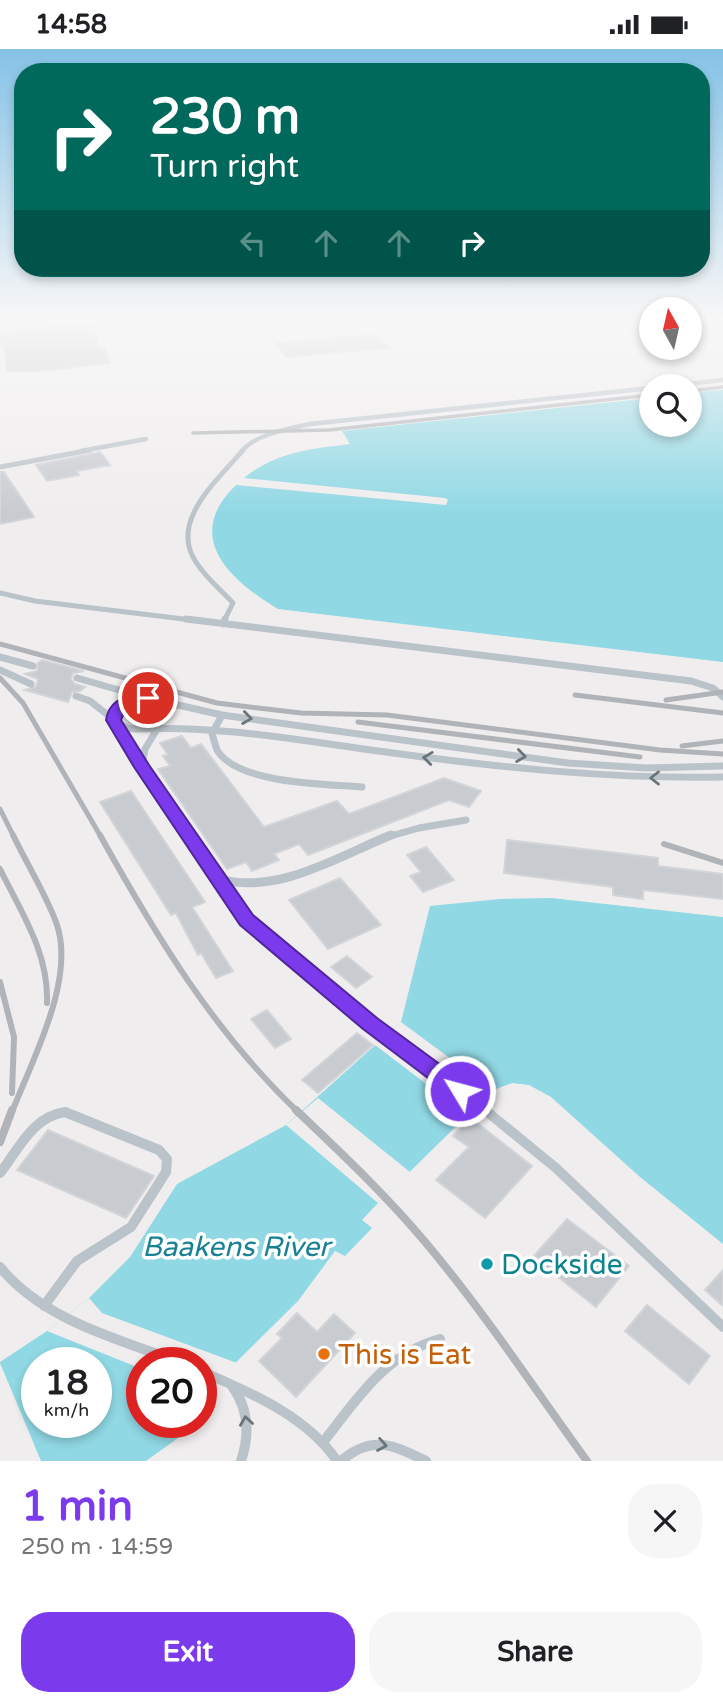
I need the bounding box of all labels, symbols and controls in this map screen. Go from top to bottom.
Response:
text: 14:58 [35,9,107,40]
text: 230 m [150,88,300,147]
icon: right [35,91,126,182]
text: Turn right [150,148,299,186]
icon: left [234,224,272,262]
icon: ahead [307,224,345,262]
icon: ahead [380,224,418,262]
icon: right [453,224,491,262]
north arrow [639,297,702,361]
map controls [639,297,702,437]
button: search [639,374,702,437]
pin [118,668,178,728]
icon: arrive [129,679,167,717]
one-way arrow [241,711,253,726]
one-way arrow [515,749,527,764]
one-way arrow [423,750,434,765]
one-way arrow [649,770,660,786]
position arrow [423,1054,497,1128]
water label: Baakens River [142,1230,333,1264]
place label: Dockside [501,1248,623,1282]
marker: Dockside [479,1256,495,1272]
place label: This is Eat [338,1338,471,1372]
marker: This is Eat [316,1346,332,1362]
speed limit sign: 20 [126,1347,217,1438]
text: 18 [45,1362,88,1404]
text: km/h [44,1399,89,1421]
one-way arrow [239,1415,254,1427]
one-way arrow [376,1437,388,1452]
text: 1 min [21,1481,133,1532]
button: close [628,1484,702,1558]
text: 250 m · 14:59 [21,1533,173,1561]
button: Exit [21,1612,355,1692]
button: Share [369,1612,702,1692]

